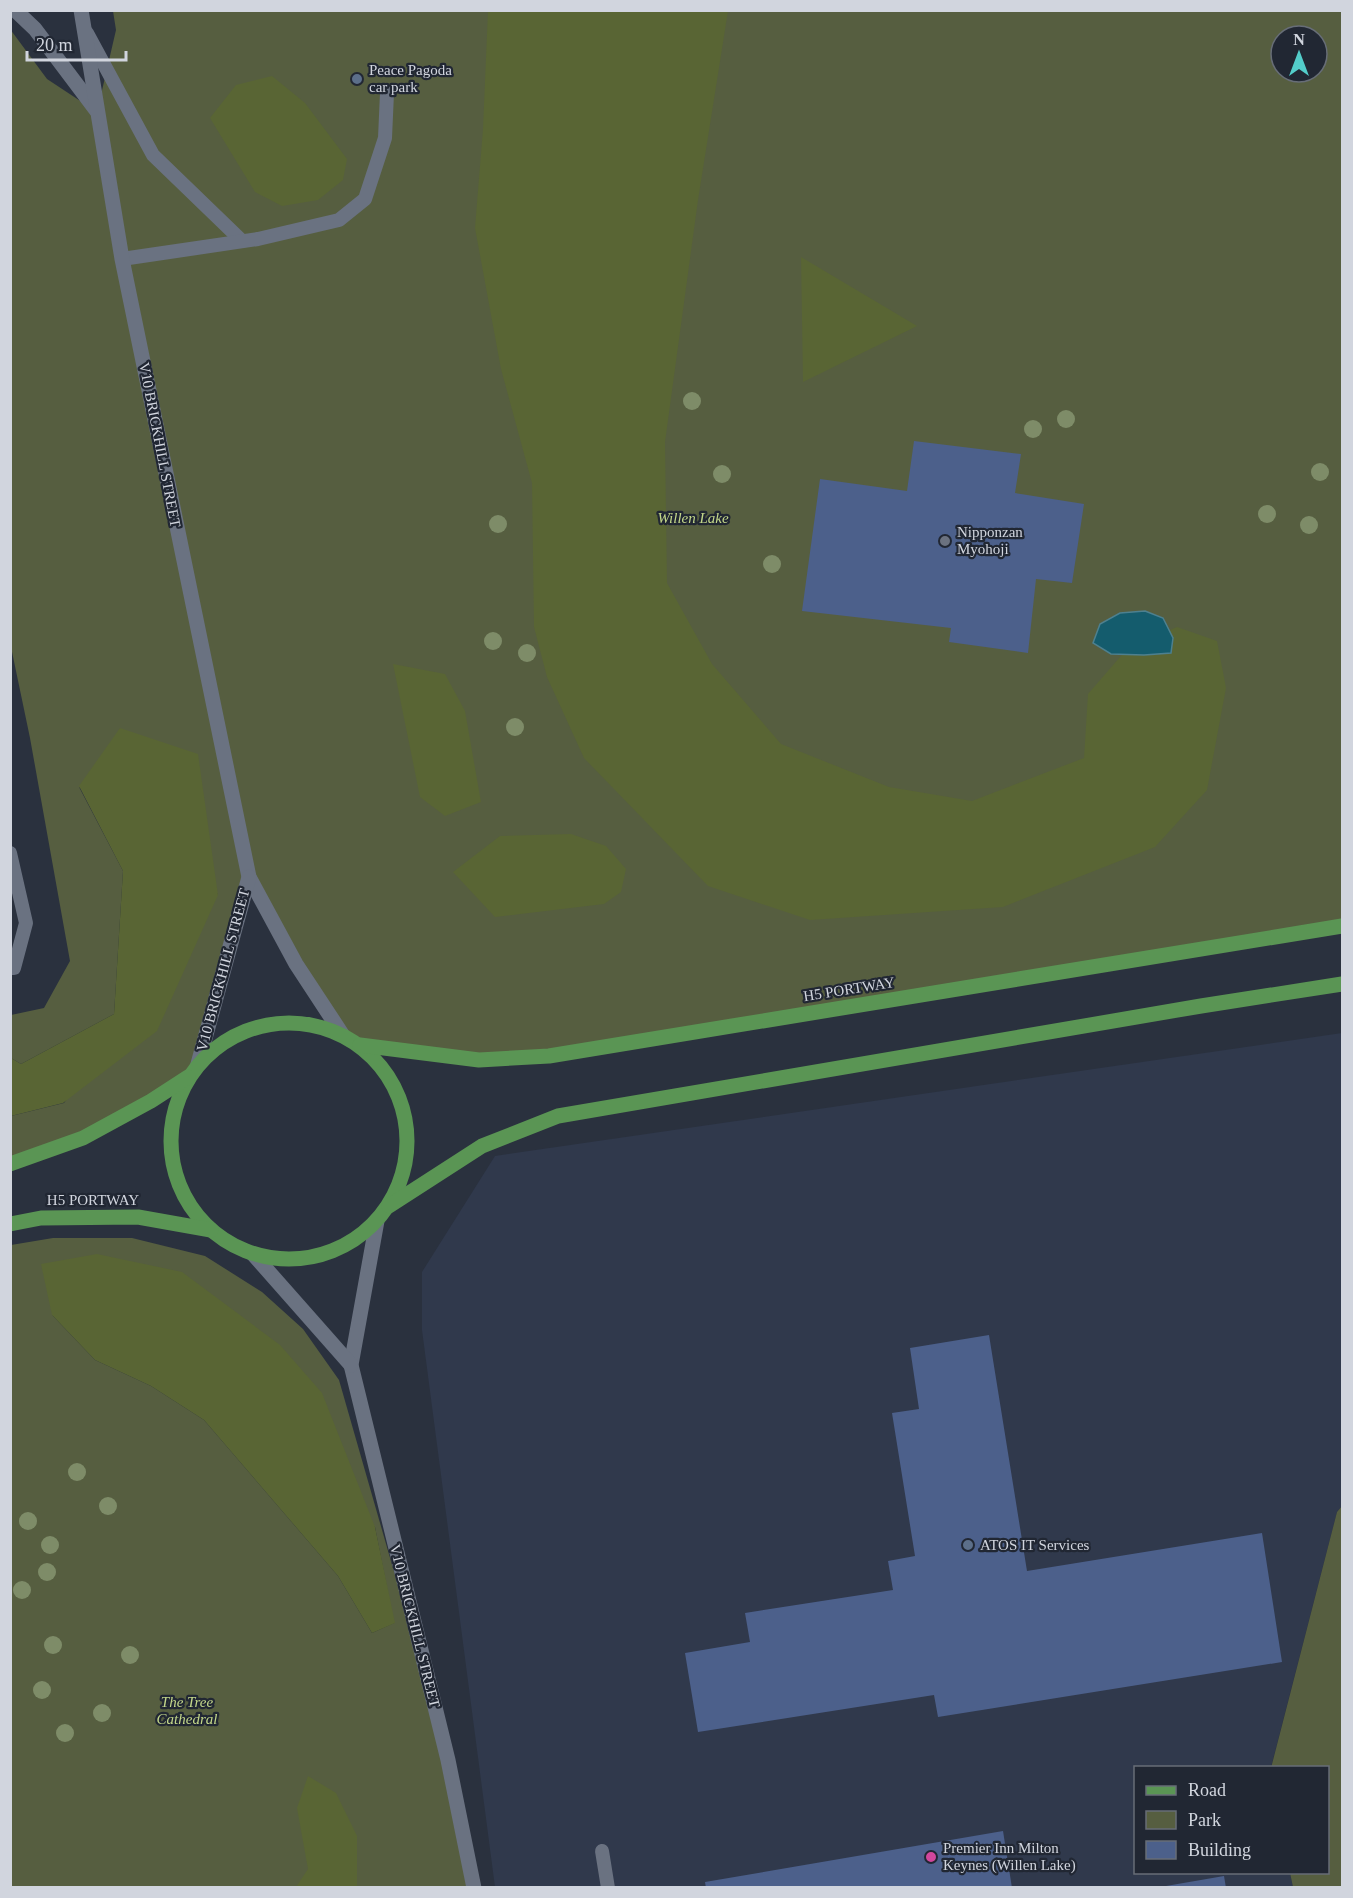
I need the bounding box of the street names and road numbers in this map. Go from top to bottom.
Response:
street label: V10 BRICKHILL STREET [136,361,184,529]
street label: V10 BRICKHILL STREET [194,887,252,1053]
street label: H5 PORTWAY [802,974,896,1004]
street label: H5 PORTWAY [47,1192,139,1208]
street label: V10 BRICKHILL STREET [387,1543,443,1709]

